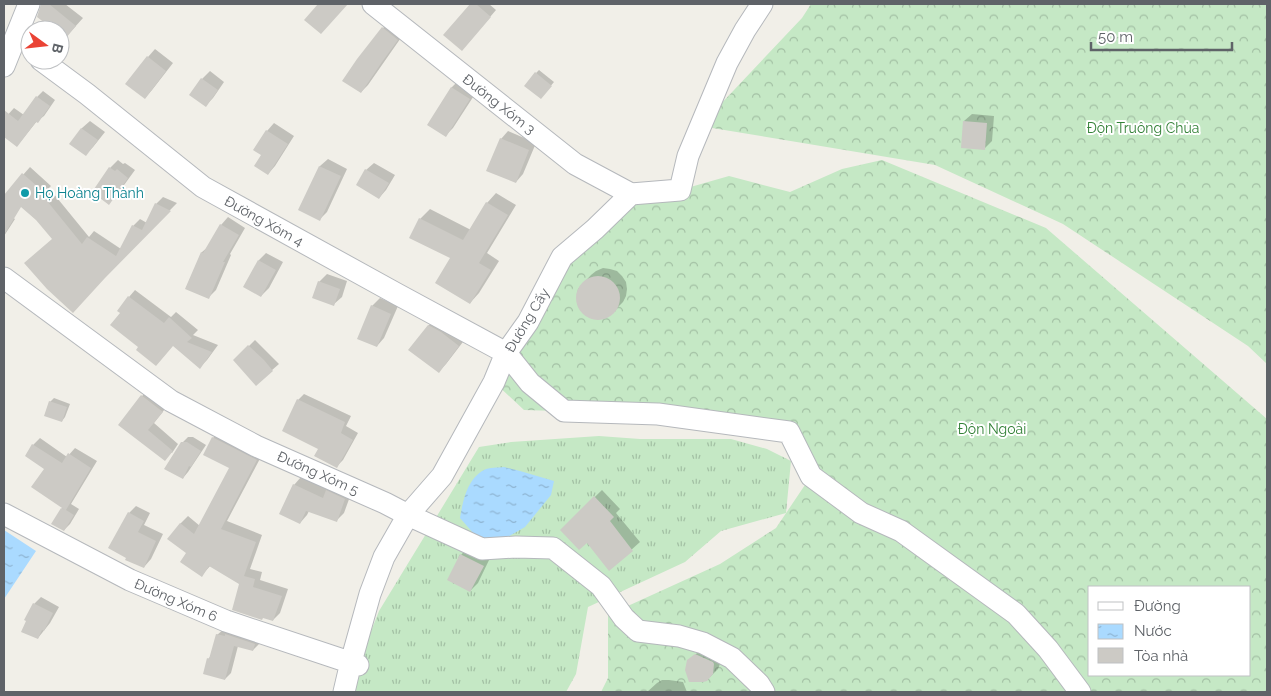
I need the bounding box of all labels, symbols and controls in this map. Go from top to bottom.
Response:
north arrow [20,20,70,70]
scale bar [1091,20,1232,52]
text: 50 m [1098,28,1133,46]
text: B [48,42,67,55]
street label: Đường Xóm 3 [460,71,538,137]
park label: Độn Truông Chùa [1087,120,1199,136]
place label: Họ Hoàng Thành [35,185,144,201]
marker: Họ Hoàng Thành [19,187,31,199]
street label: Đường Xóm 4 [222,193,307,249]
street label: Đường Cấy [502,285,553,355]
park label: Độn Ngoài [958,421,1026,437]
street label: Đường Xóm 5 [275,448,362,498]
street label: Đường Xóm 6 [132,575,220,625]
legend [1088,586,1251,676]
text: Đường [1134,597,1181,615]
text: Nước [1134,622,1172,640]
text: Tòa nhà [1134,647,1188,665]

